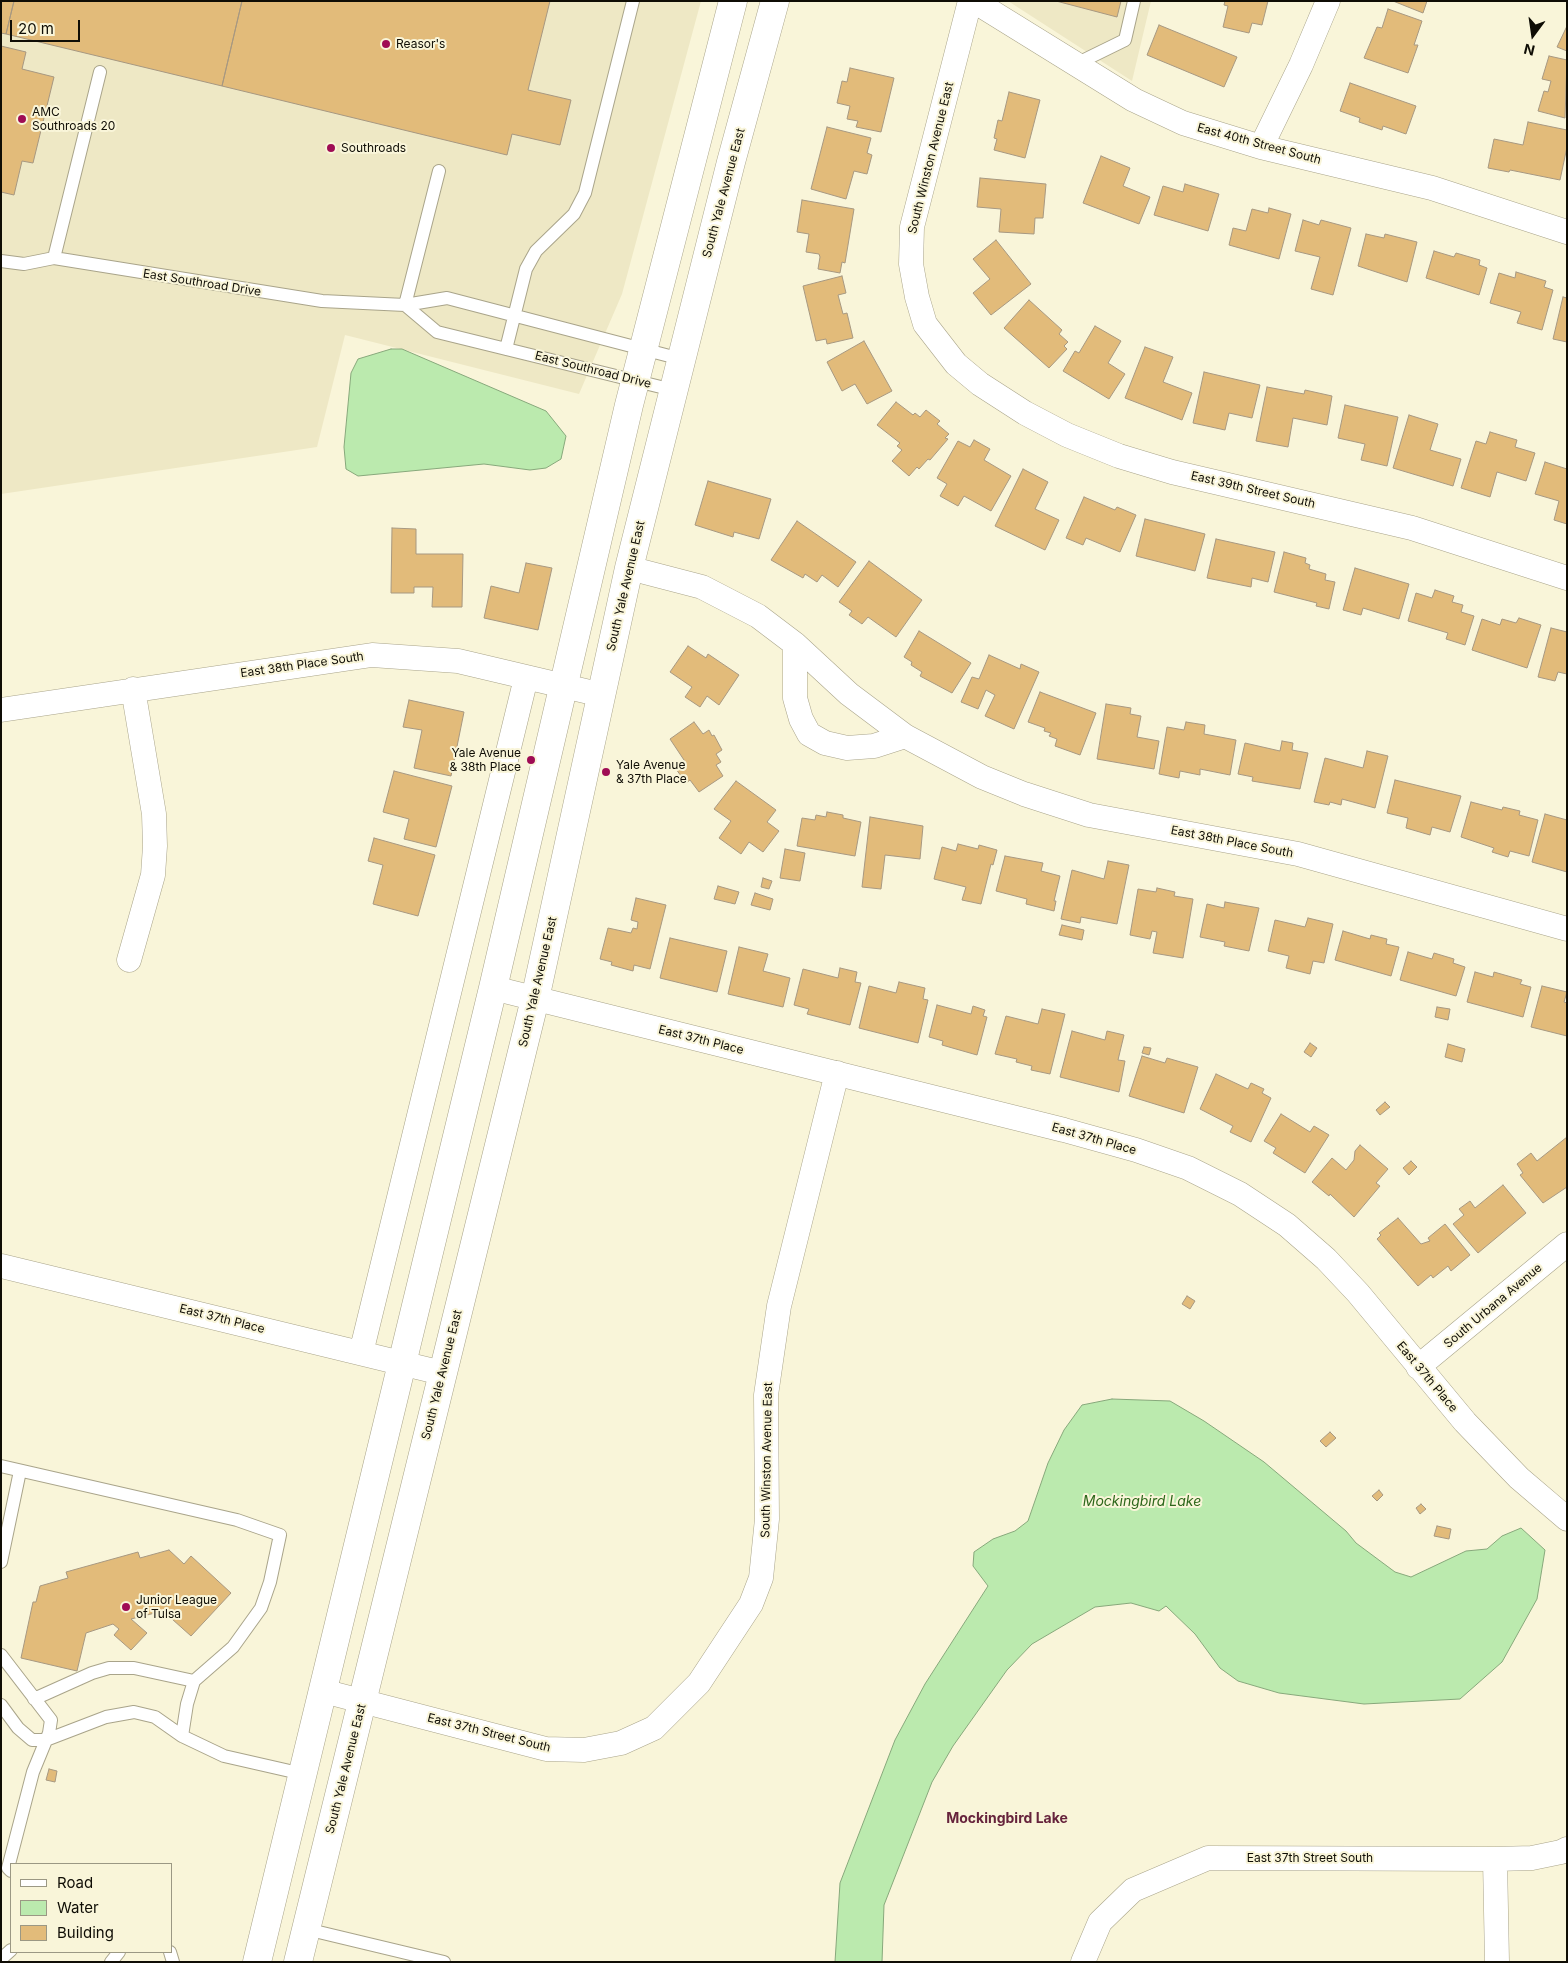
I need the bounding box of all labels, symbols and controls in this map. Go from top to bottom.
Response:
scale bar [12,10,82,42]
north arrow [1508,10,1558,60]
text: 20 m [18,19,54,38]
place label: Reasor's [396,37,445,51]
marker: Reasor's [380,38,392,50]
text: N [1522,41,1536,60]
street label: South Winston Avenue East [905,81,957,235]
place label: AMC Southroads 20 [32,105,115,133]
marker: AMC Southroads 20 [16,113,28,125]
street label: East 40th Street South [1195,121,1323,167]
street label: South Yale Avenue East [700,127,748,259]
place label: Southroads [341,141,406,155]
marker: Southroads [325,142,337,154]
street label: East Southroad Drive [142,267,262,299]
street label: East Southroad Drive [533,349,653,391]
street label: East 39th Street South [1189,469,1317,511]
street label: South Yale Avenue East [604,519,648,653]
street label: East 38th Place South [239,649,365,681]
place label: Yale Avenue & 38th Place [450,746,521,774]
marker: Yale Avenue & 38th Place [525,754,537,766]
place label: Yale Avenue & 37th Place [616,758,687,786]
marker: Yale Avenue & 37th Place [600,766,612,778]
street label: East 38th Place South [1170,823,1294,861]
street label: South Yale Avenue East [516,915,560,1049]
street label: East 37th Place [657,1022,745,1058]
street label: East 37th Place [1050,1120,1138,1158]
street label: South Urbana Avenue [1441,1261,1545,1351]
street label: East 37th Place [178,1301,266,1337]
street label: South Yale Avenue East [419,1309,465,1441]
street label: East 37th Place [1393,1339,1461,1415]
street label: South Winston Avenue East [758,1382,776,1538]
water label: Mockingbird Lake [1083,1494,1201,1510]
place label: Junior League of Tulsa [136,1593,217,1621]
marker: Junior League of Tulsa [120,1601,132,1613]
street label: South Yale Avenue East [323,1703,369,1835]
street label: East 37th Street South [426,1711,552,1755]
district label: Mockingbird Lake [946,1811,1068,1827]
street label: East 37th Street South [1247,1851,1373,1865]
legend [10,1863,172,1953]
text: Road [57,1873,93,1892]
text: Water [57,1898,99,1917]
text: Building [57,1923,114,1942]

